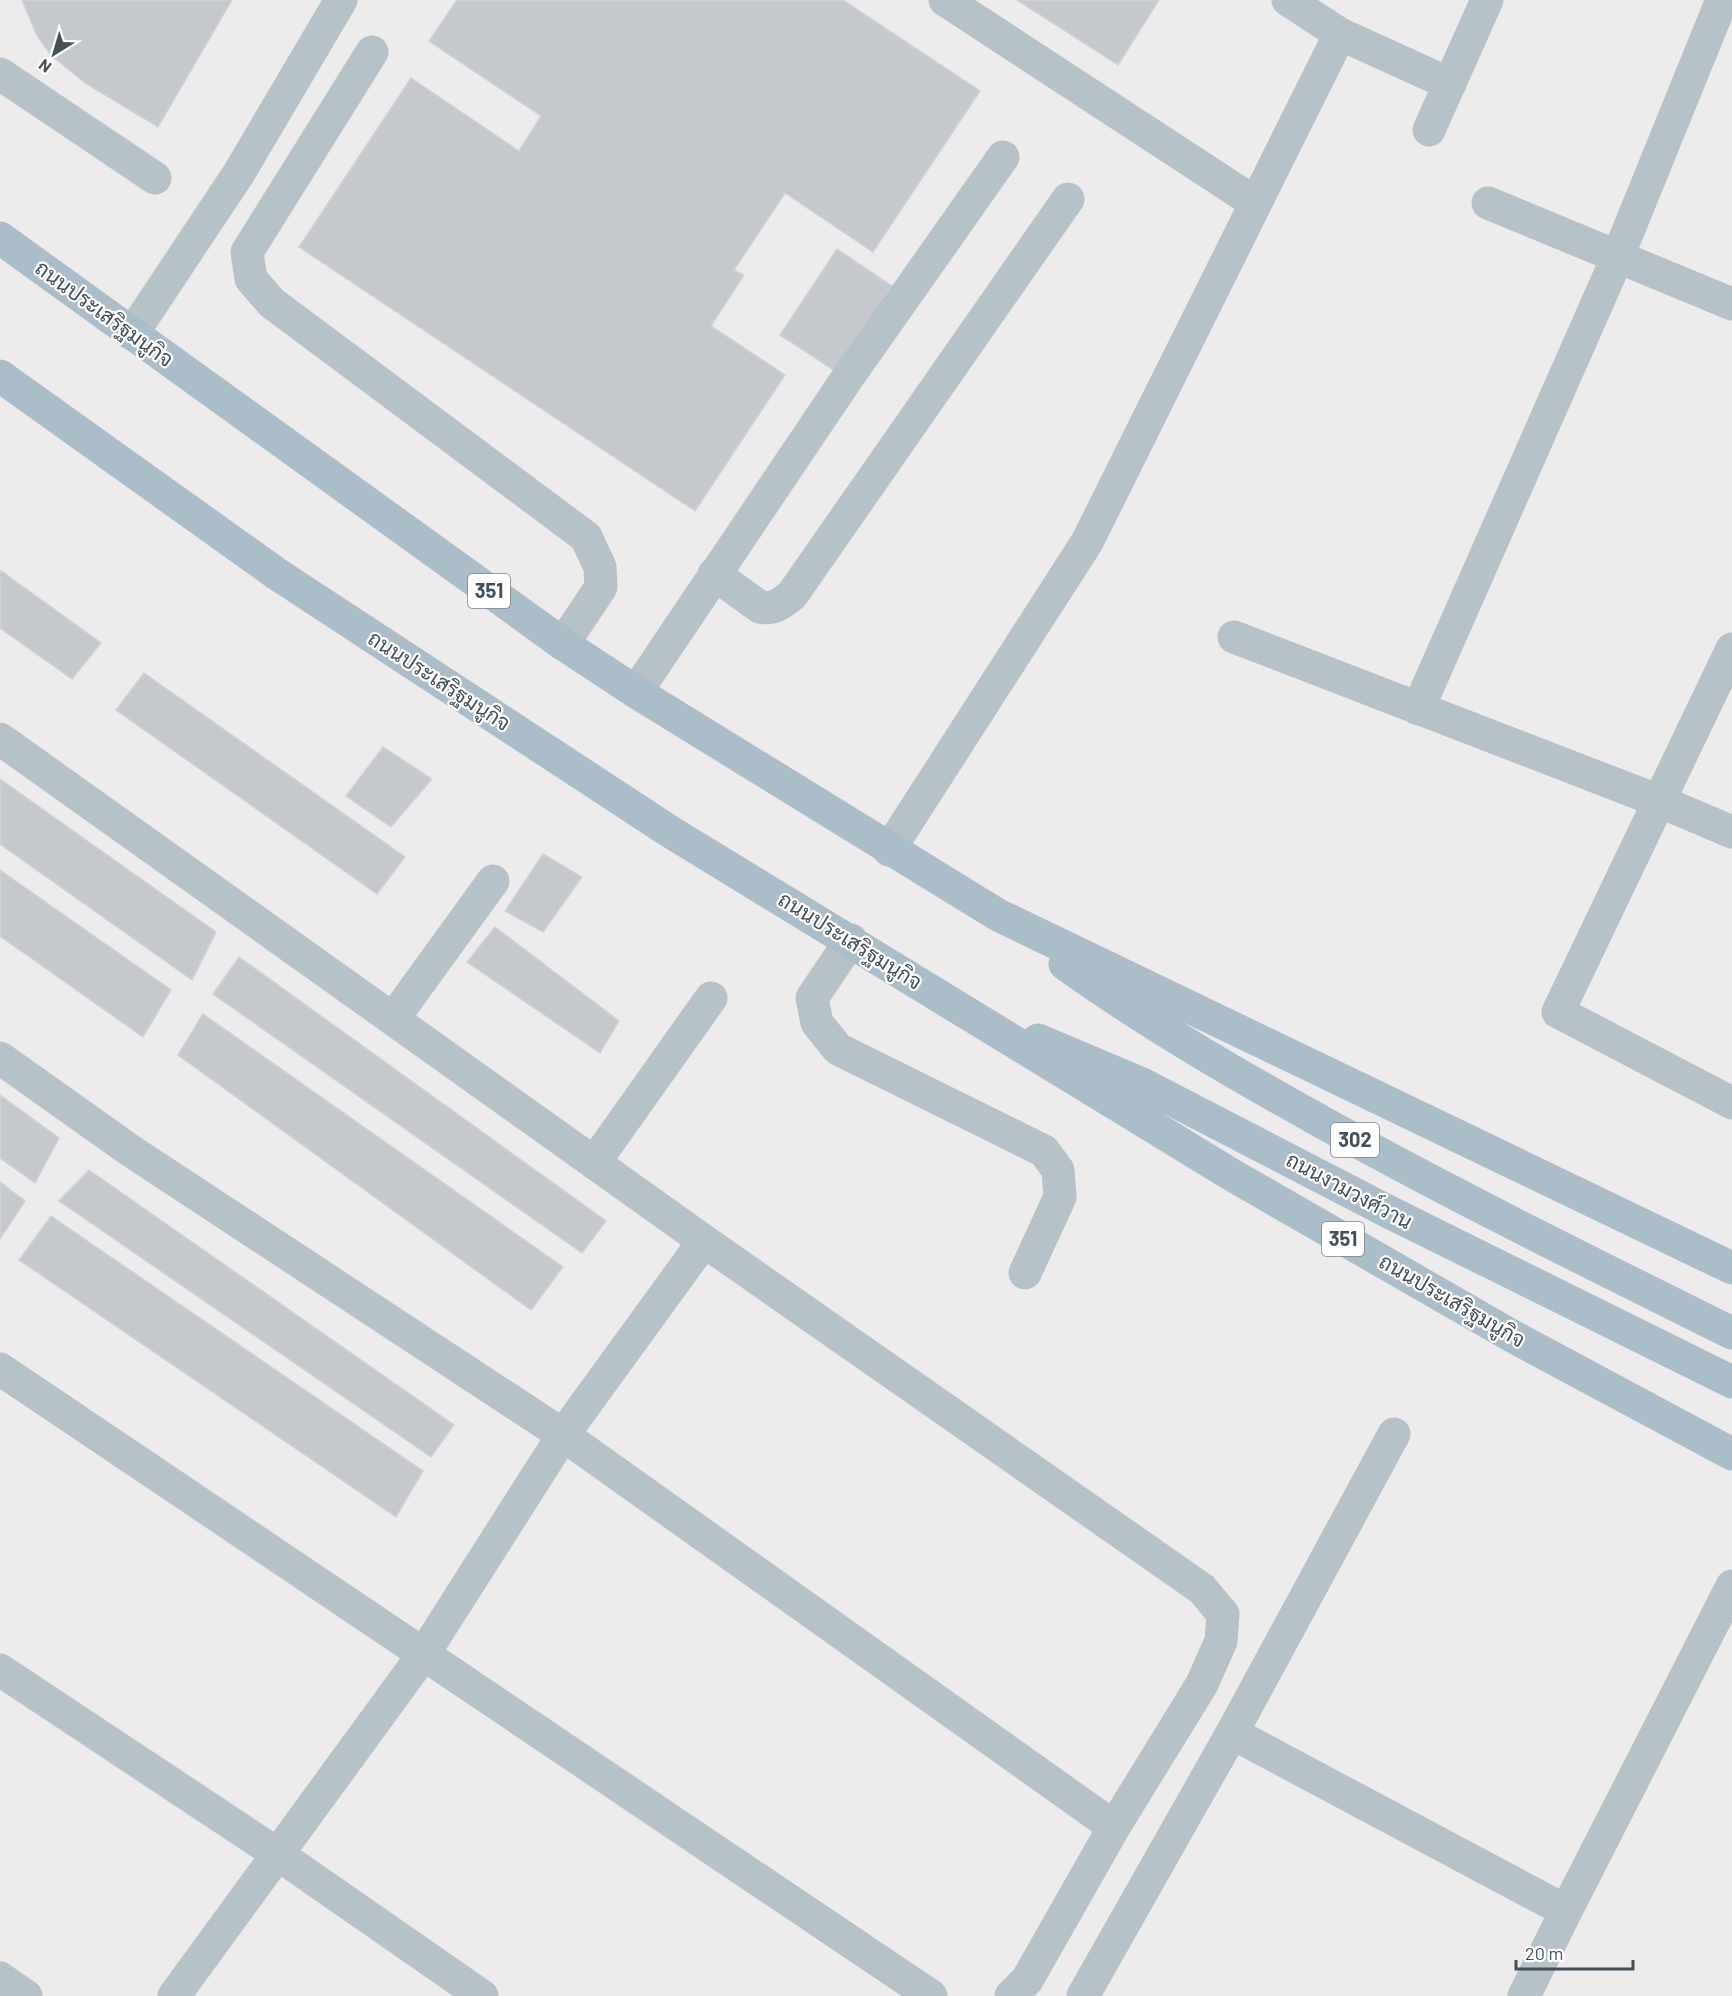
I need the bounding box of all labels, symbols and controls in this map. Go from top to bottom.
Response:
north arrow [24,24,84,84]
text: N [35,56,55,77]
street label: ถนนประเสริฐมนูกิจ [29,254,179,374]
road number: 351 [468,574,510,608]
street label: ถนนประเสริฐมนูกิจ [362,625,516,738]
street label: ถนนประเสริฐมนูกิจ [772,886,927,997]
road number: 302 [1331,1123,1379,1157]
street label: ถนนงามวงศ์วาน [1283,1146,1417,1233]
road number: 351 [1322,1222,1364,1256]
street label: ถนนประเสริฐมนูกิจ [1373,1248,1530,1355]
scale bar [1516,1933,1633,1971]
text: 20 m [1525,1942,1563,1964]

